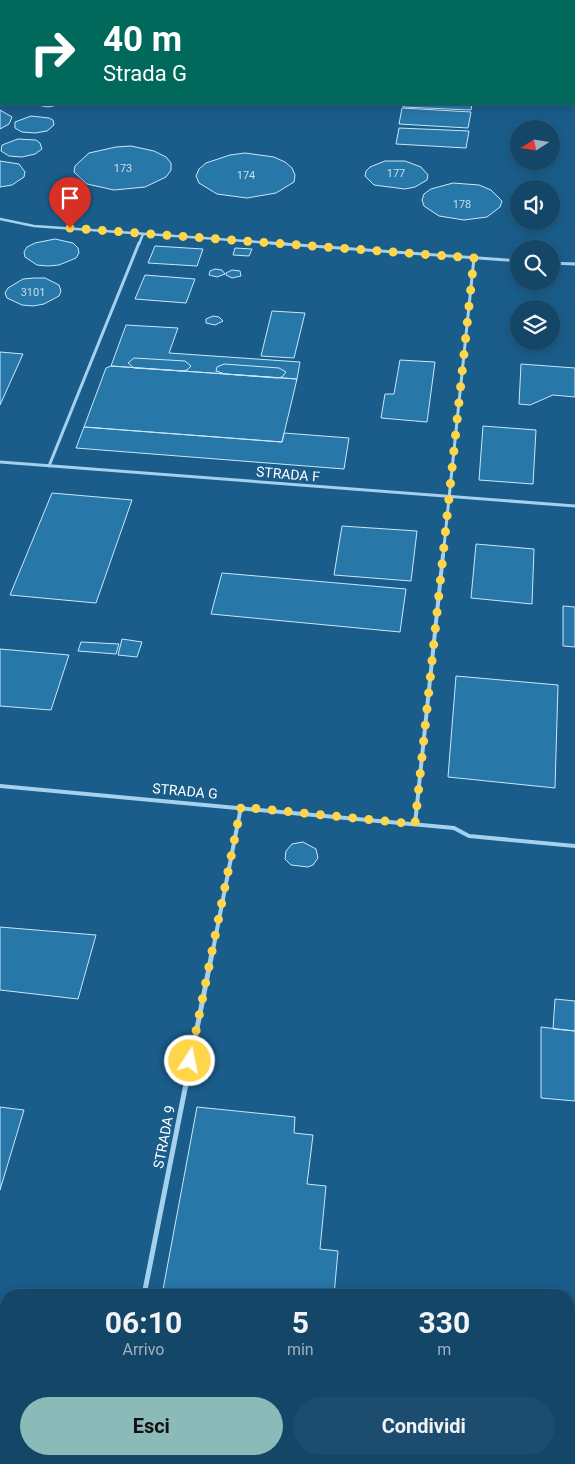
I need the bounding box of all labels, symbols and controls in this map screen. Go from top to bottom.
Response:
text: 40 m [103,19,182,60]
icon: right [20,20,85,85]
text: Strada G [103,61,187,86]
north arrow [510,120,560,170]
map controls [510,120,560,350]
house number: 173 [114,162,132,175]
house number: 177 [387,167,405,180]
house number: 174 [237,169,255,182]
pin [49,177,91,228]
button: sound [510,180,560,230]
icon: arrive [56,184,84,212]
house number: 178 [453,198,471,211]
button: search [510,240,560,290]
house number: 3101 [21,286,45,299]
button: layers [510,300,560,350]
street label: STRADA F [256,463,321,485]
street label: STRADA G [152,780,218,802]
position arrow [163,1034,215,1086]
street label: STRADA 9 [150,1104,178,1170]
text: 06:10 [105,1305,182,1340]
text: 5 [292,1305,309,1340]
text: 330 [419,1305,470,1340]
text: Arrivo [123,1340,164,1359]
text: min [287,1340,314,1359]
text: m [437,1340,451,1359]
button: Esci [20,1397,283,1455]
button: Condividi [293,1397,555,1455]

